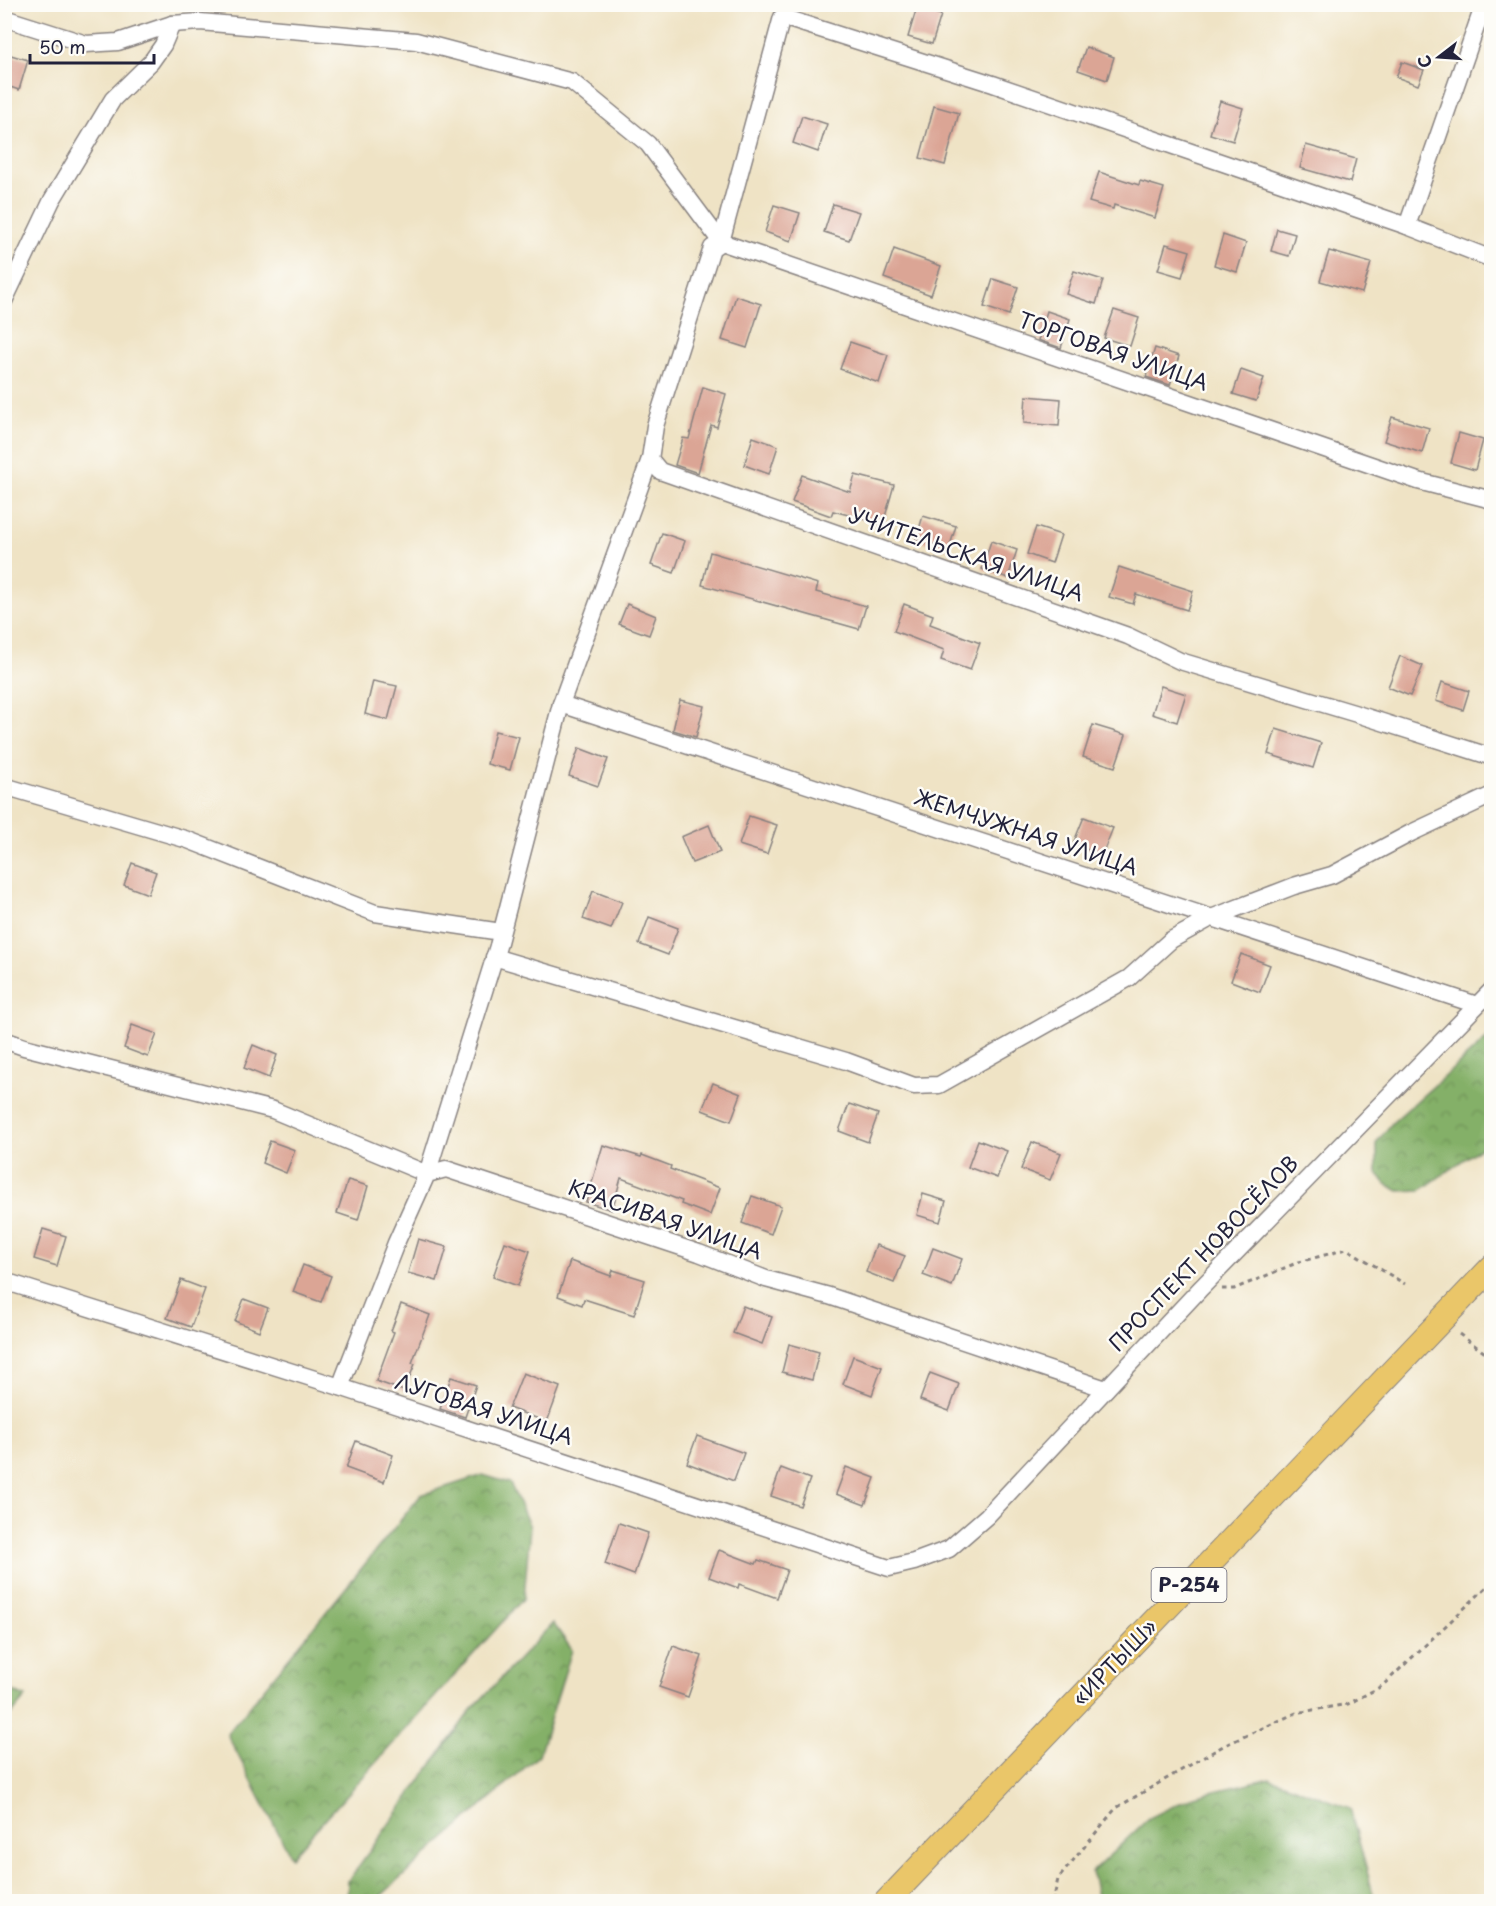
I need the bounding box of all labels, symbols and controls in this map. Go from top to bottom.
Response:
scale bar [30,27,154,65]
north arrow [1409,27,1469,87]
text: 50 m [39,33,86,60]
text: С [1410,52,1437,71]
street label: ТОРГОВАЯ УЛИЦА [1014,303,1213,398]
street label: УЧИТЕЛЬСКАЯ УЛИЦА [845,498,1089,608]
street label: ЖЕМЧУЖНАЯ УЛИЦА [911,780,1143,882]
street label: ПРОСПЕКТ НОВОСЁЛОВ [1100,1147,1305,1358]
street label: КРАСИВАЯ УЛИЦА [564,1170,767,1266]
street label: ЛУГОВАЯ УЛИЦА [392,1364,578,1452]
road number: Р-254 [1152,1568,1226,1602]
street label: «ИРТЫШ» [1064,1611,1163,1712]

